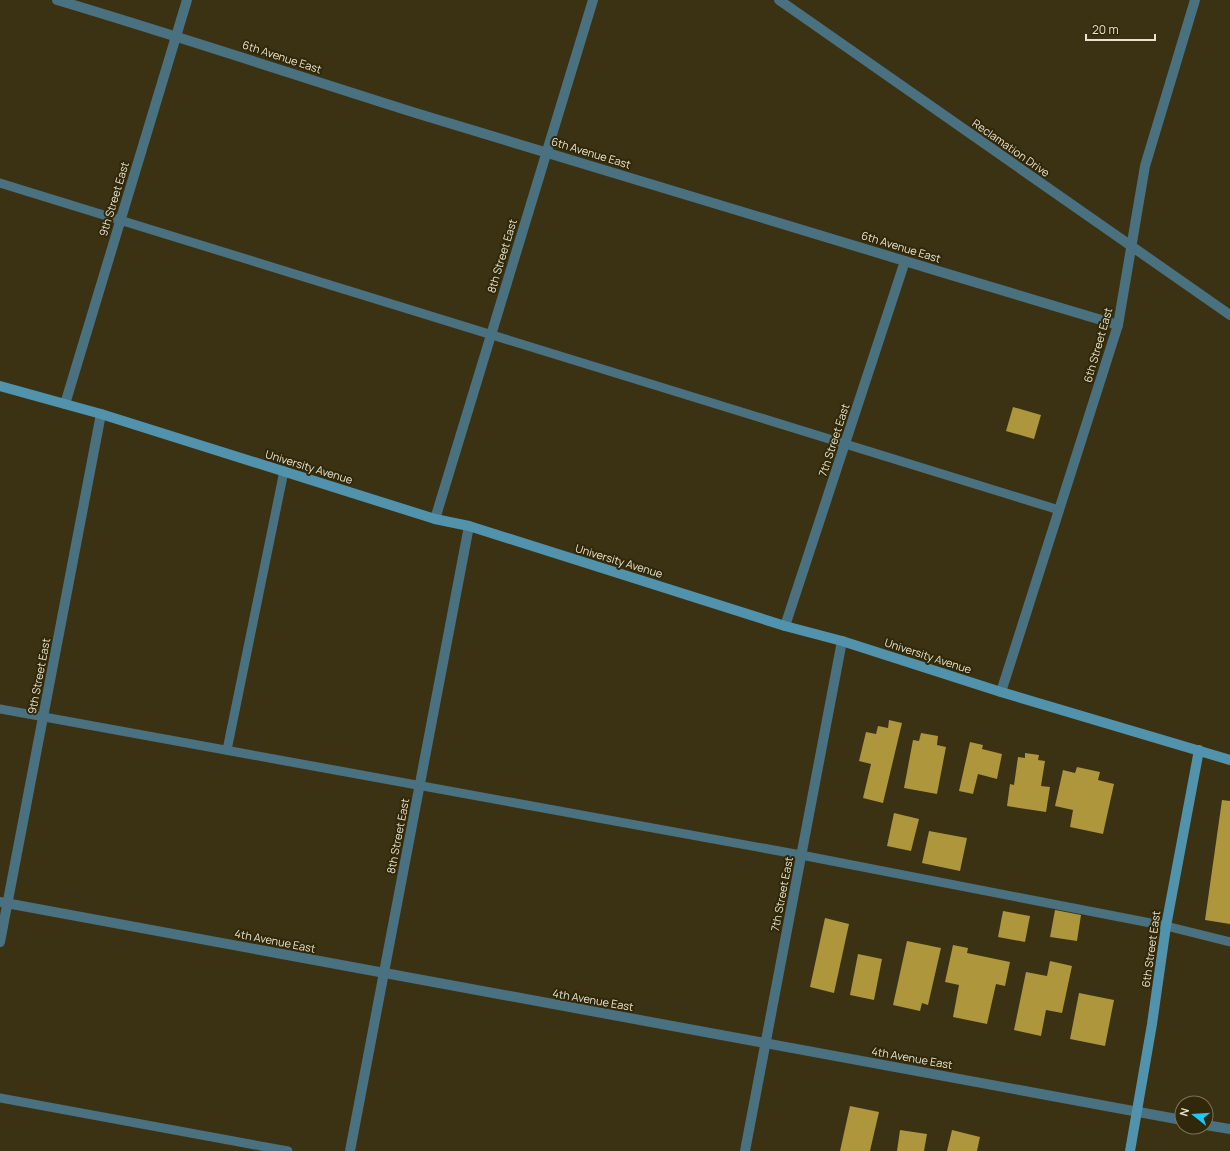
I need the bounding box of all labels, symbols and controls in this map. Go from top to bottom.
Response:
scale bar [1086,16,1155,42]
text: 20 m [1092,21,1119,38]
street label: 6th Avenue East [241,37,324,76]
street label: Reclamation Drive [970,115,1053,180]
street label: 6th Avenue East [550,133,633,172]
street label: 9th Street East [95,160,132,238]
street label: 8th Street East [483,217,520,295]
street label: 6th Avenue East [860,227,943,266]
street label: 6th Street East [1080,306,1115,384]
street label: 7th Street East [815,402,852,478]
street label: University Avenue [264,446,355,487]
street label: University Avenue [574,540,665,581]
street label: University Avenue [883,634,974,677]
street label: 9th Street East [24,637,53,715]
street label: 8th Street East [383,797,412,875]
street label: 7th Street East [767,855,796,933]
street label: 6th Street East [1138,910,1163,988]
street label: 4th Avenue East [233,925,317,956]
street label: 4th Avenue East [551,985,635,1014]
street label: 4th Avenue East [870,1043,954,1072]
north arrow [1174,1095,1214,1135]
text: N [1176,1106,1192,1118]

